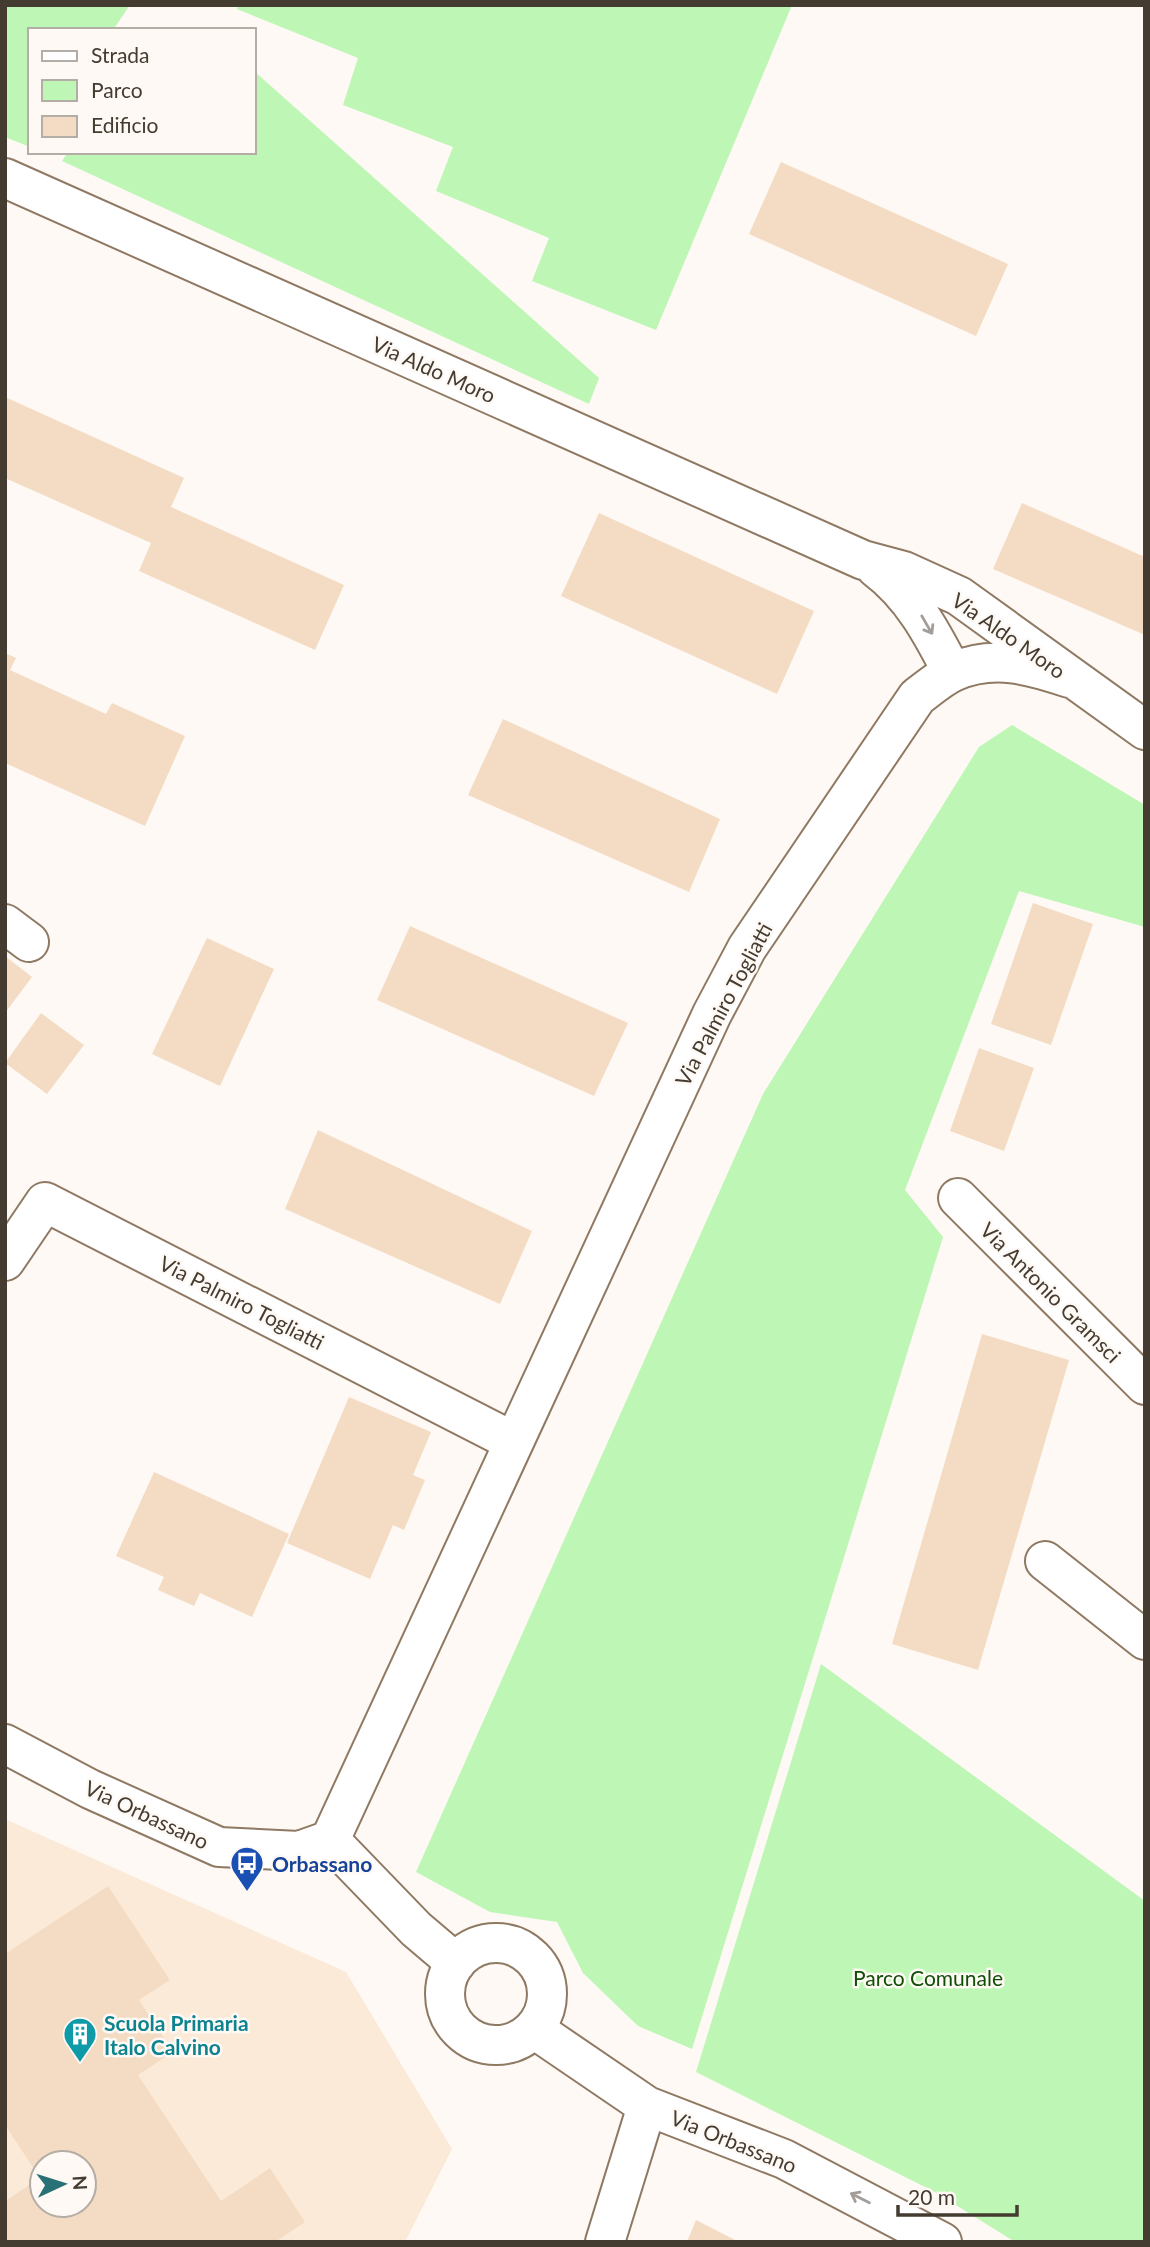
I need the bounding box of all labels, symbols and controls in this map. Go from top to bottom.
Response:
legend [28,28,256,154]
text: Strada [91,42,150,67]
text: Parco [91,77,143,102]
text: Edificio [91,112,159,137]
street label: Via Aldo Moro [368,331,500,407]
street label: Via Aldo Moro [947,587,1071,683]
one-way arrow [921,615,935,635]
street label: Via Palmiro Togliatti [669,918,777,1090]
street label: Via Antonio Gramsci [976,1217,1126,1367]
street label: Via Palmiro Togliatti [156,1250,328,1354]
street label: Via Orbassano [81,1774,213,1854]
bus stop icon: Orbassano [228,1844,266,1893]
place label: Orbassano [272,1851,372,1876]
park label: Parco Comunale [853,1965,1003,1990]
place label: Scuola Primaria Italo Calvino [104,2010,249,2059]
building icon: Scuola Primaria Italo Calvino [61,2015,99,2064]
street label: Via Orbassano [667,2104,801,2178]
north arrow [28,2149,98,2219]
scale bar [898,2174,1017,2218]
text: N [68,2175,92,2191]
text: 20 m [908,2184,955,2209]
one-way arrow [850,2190,871,2204]

